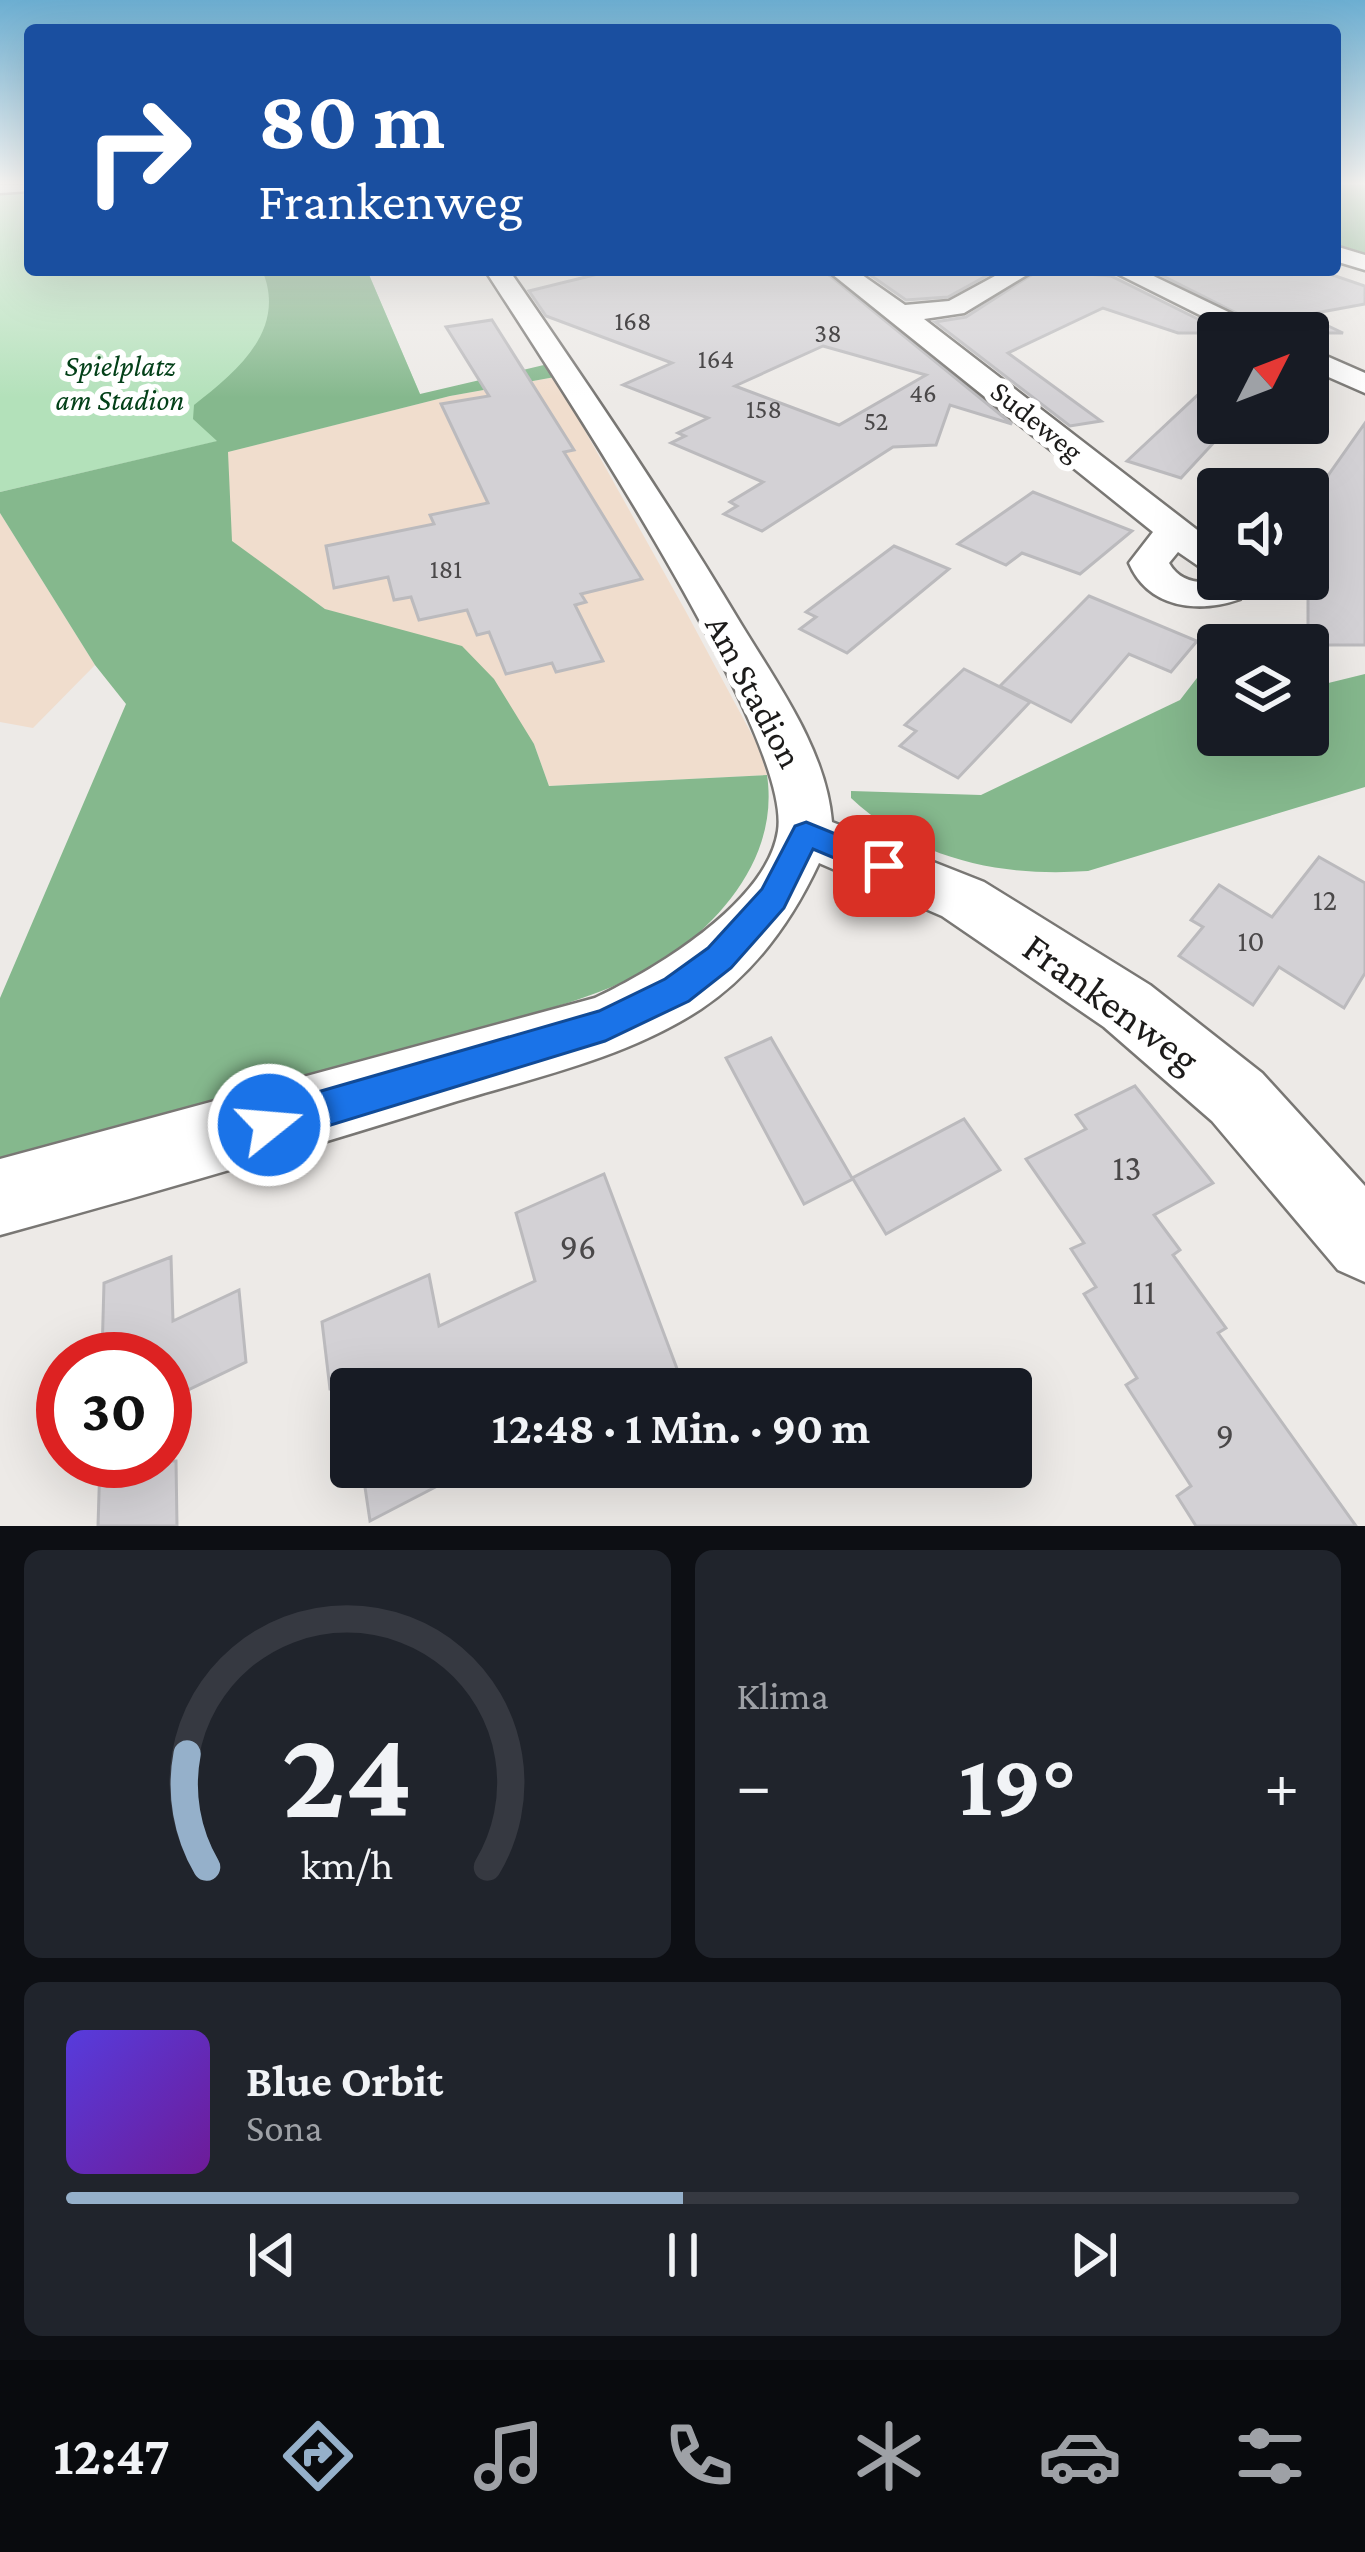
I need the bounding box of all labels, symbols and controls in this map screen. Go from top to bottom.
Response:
icon: right [60,72,216,228]
text: 80 m [258,73,445,166]
text: Frankenweg [258,171,524,231]
house number: 168 [614,306,652,336]
north arrow [1197,312,1329,444]
map controls [1197,312,1329,756]
house number: 38 [814,318,842,348]
house number: 164 [698,344,734,374]
park label: Spielplatz am Stadion [56,349,184,416]
street label: Sudeweg [984,374,1090,468]
house number: 46 [909,378,937,408]
house number: 158 [746,394,782,424]
house number: 52 [864,406,888,436]
button: sound [1197,468,1329,600]
house number: 181 [430,554,462,584]
street label: Am Stadion [697,608,811,775]
button: layers [1197,624,1329,756]
pin [833,815,935,917]
icon: arrive [851,833,917,899]
house number: 12 [1313,883,1337,916]
street label: Frankenweg [1014,923,1209,1082]
house number: 10 [1238,924,1264,957]
position arrow [206,1062,332,1188]
house number: 13 [1112,1148,1142,1188]
house number: 96 [560,1227,596,1267]
house number: 11 [1132,1272,1156,1312]
speed limit sign: 30 [36,1332,192,1488]
text: 12:48 · 1 Min. · 90 m [492,1403,870,1453]
house number: 9 [1216,1416,1234,1456]
text: Klima [737,1674,829,1717]
text: 24 [282,1704,413,1843]
text: 19° [959,1734,1077,1834]
text: − [737,1748,771,1821]
text: + [1264,1748,1299,1821]
text: km/h [301,1841,393,1888]
text: Blue Orbit [246,2056,443,2106]
text: Sona [246,2106,323,2149]
icon: previous [239,2222,305,2288]
icon: pause [650,2222,716,2288]
icon: next [1061,2222,1127,2288]
icon: directions [276,2414,360,2498]
icon: music [467,2414,551,2498]
icon: phone [657,2414,741,2498]
icon: climate [847,2414,931,2498]
icon: car [1038,2414,1122,2498]
icon: filters [1228,2414,1312,2498]
text: 12:47 [53,2426,170,2486]

